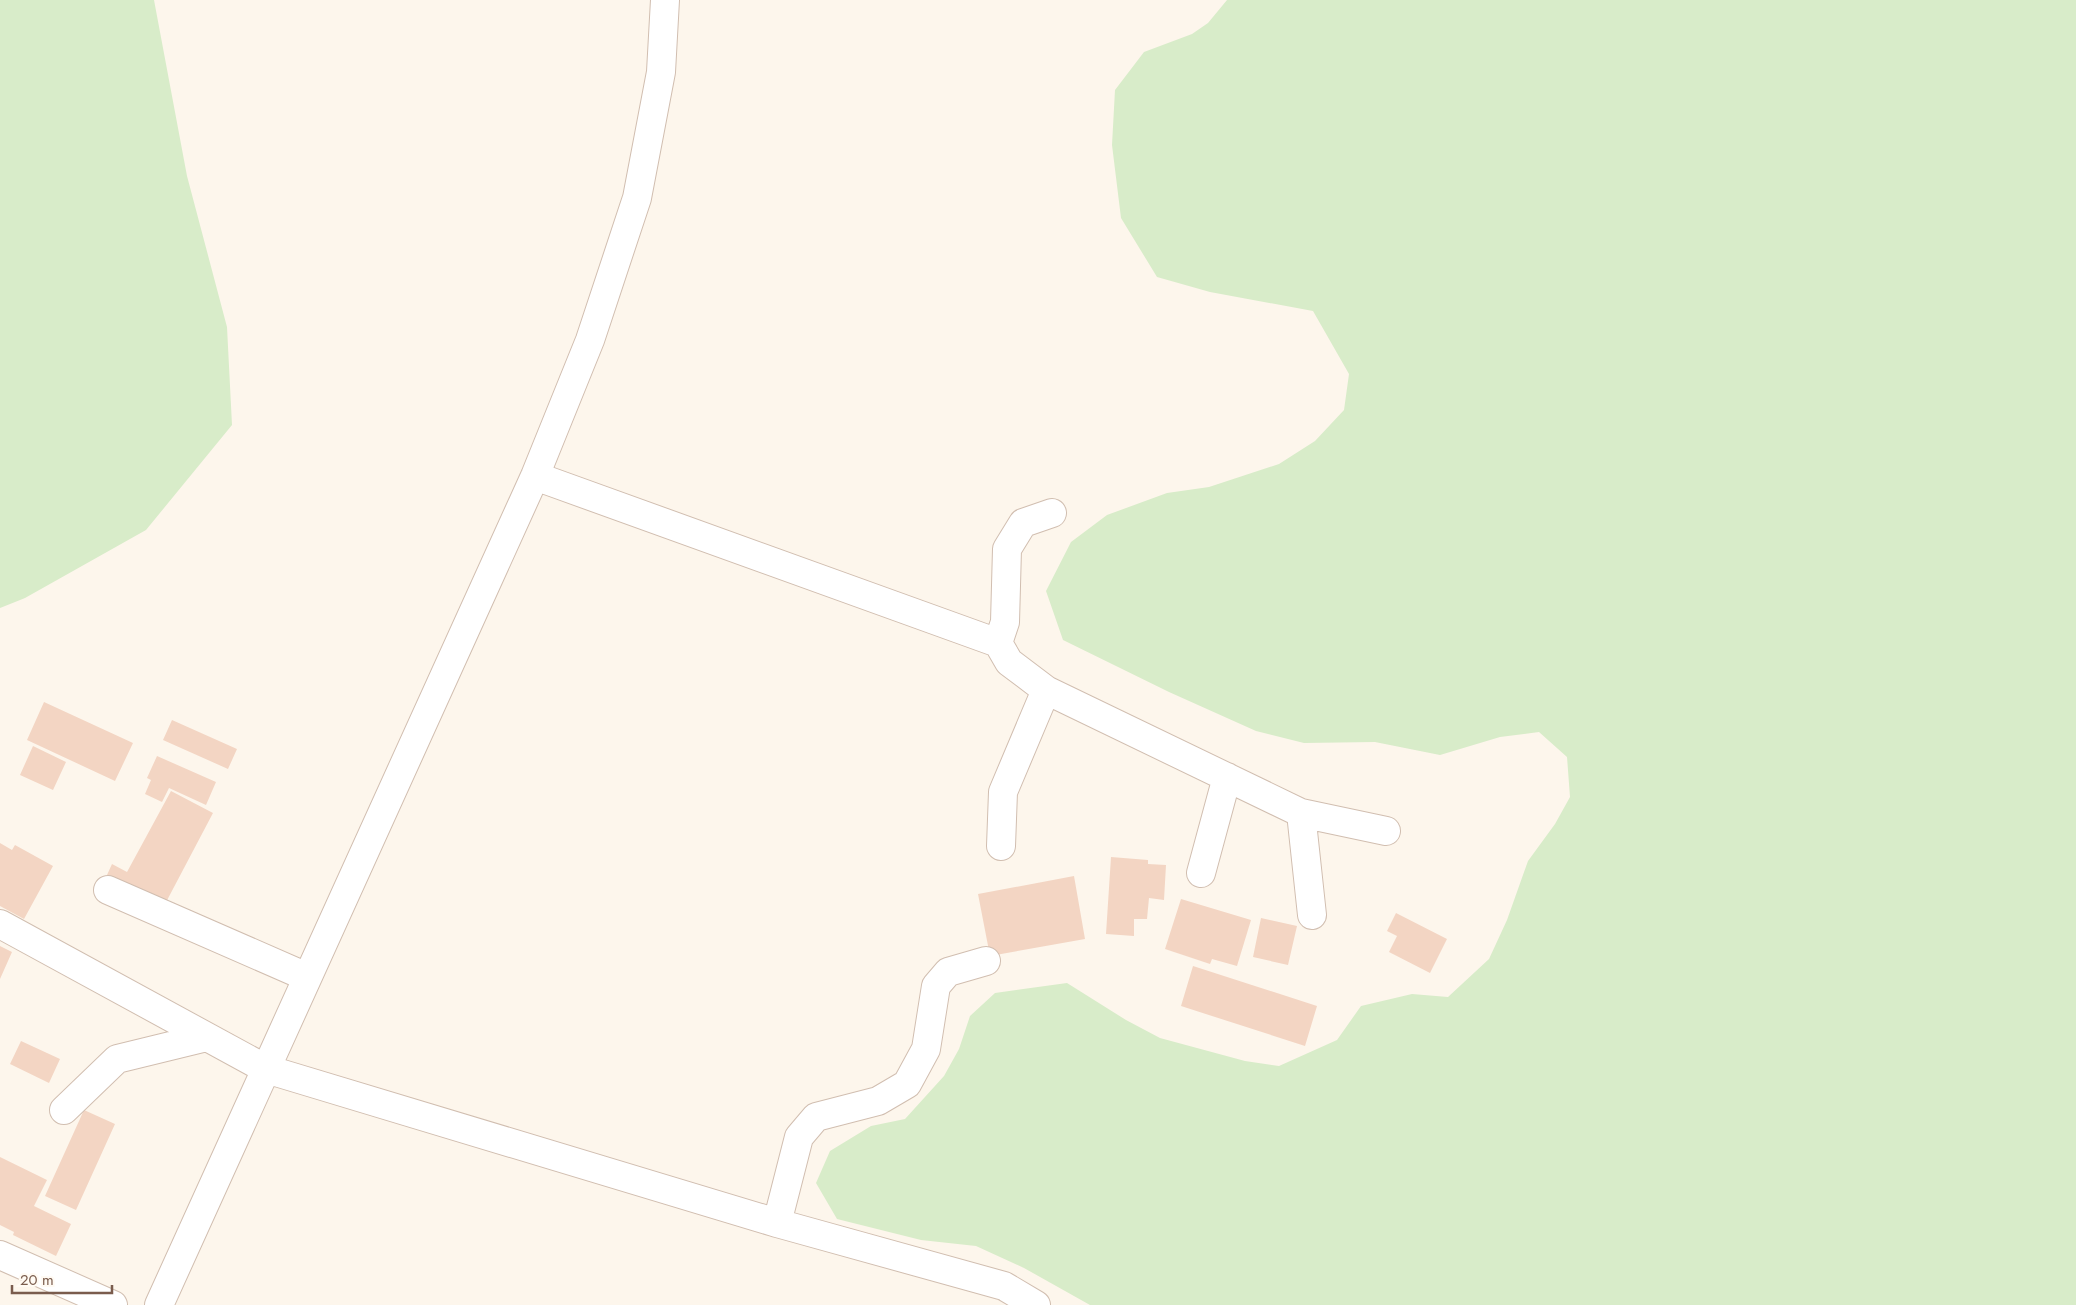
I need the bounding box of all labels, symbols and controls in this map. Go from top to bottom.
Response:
scale bar [12,1262,112,1294]
text: 20 m [20,1269,54,1291]

